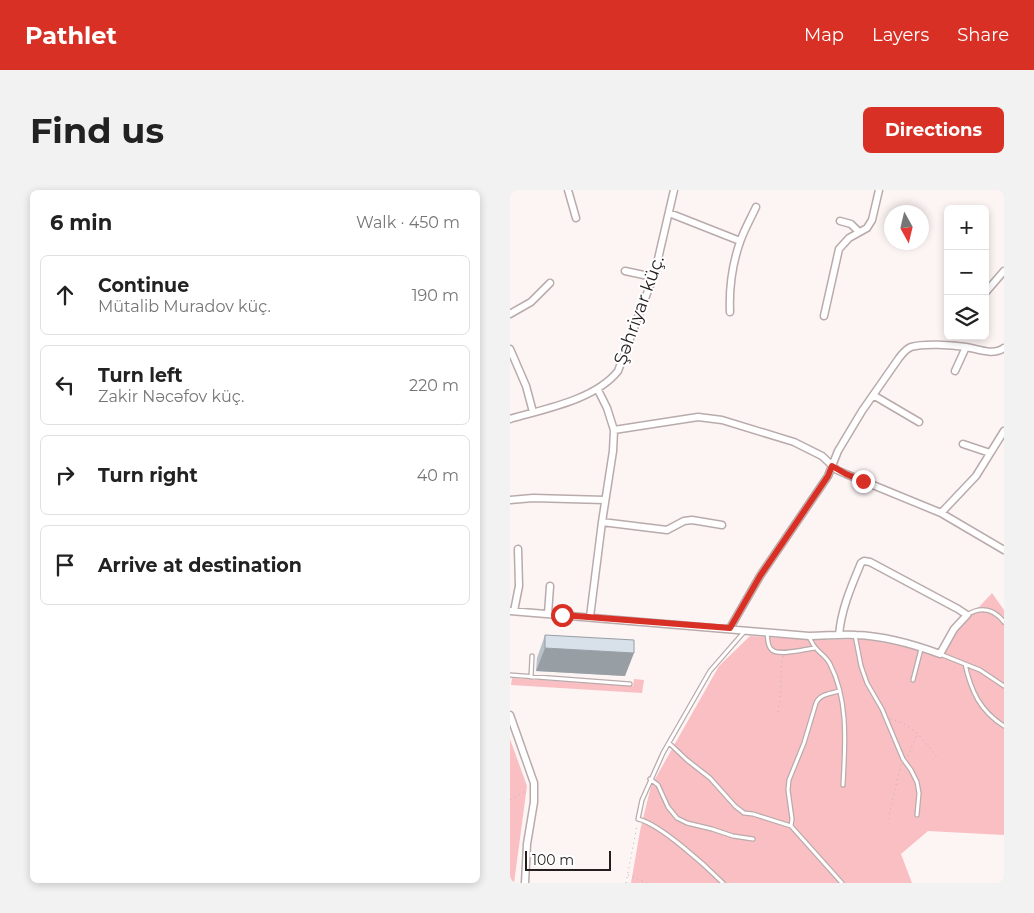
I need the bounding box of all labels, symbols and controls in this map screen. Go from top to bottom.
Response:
text: Pathlet [25,21,117,50]
text: Map [804,24,844,46]
text: Layers [872,24,929,46]
text: Share [957,24,1009,46]
button: Directions [863,107,1004,153]
text: Find us [30,109,164,152]
north arrow [884,205,929,250]
map controls [944,205,989,340]
button: + [944,205,989,250]
text: 6 min [50,210,112,235]
text: Walk · 450 m [356,213,460,232]
button: − [944,250,989,295]
street label: Şəhriyar küç. [609,252,669,368]
text: Continue [98,274,189,297]
icon: ahead [51,281,79,309]
text: 190 m [412,286,459,305]
button: layers [944,295,989,340]
text: Mütalib Muradov küç. [98,297,271,316]
text: Turn left [98,364,183,387]
icon: left [51,371,79,399]
text: 220 m [409,376,459,395]
text: Zakir Nəcəfov küç. [98,387,244,406]
icon: right [51,461,79,489]
text: Turn right [98,464,198,487]
text: 40 m [417,466,459,485]
route end [852,470,875,493]
icon: arrive [51,551,79,579]
text: Arrive at destination [98,554,302,577]
route start [551,604,574,627]
scale bar [525,848,611,871]
text: 100 m [532,851,574,869]

